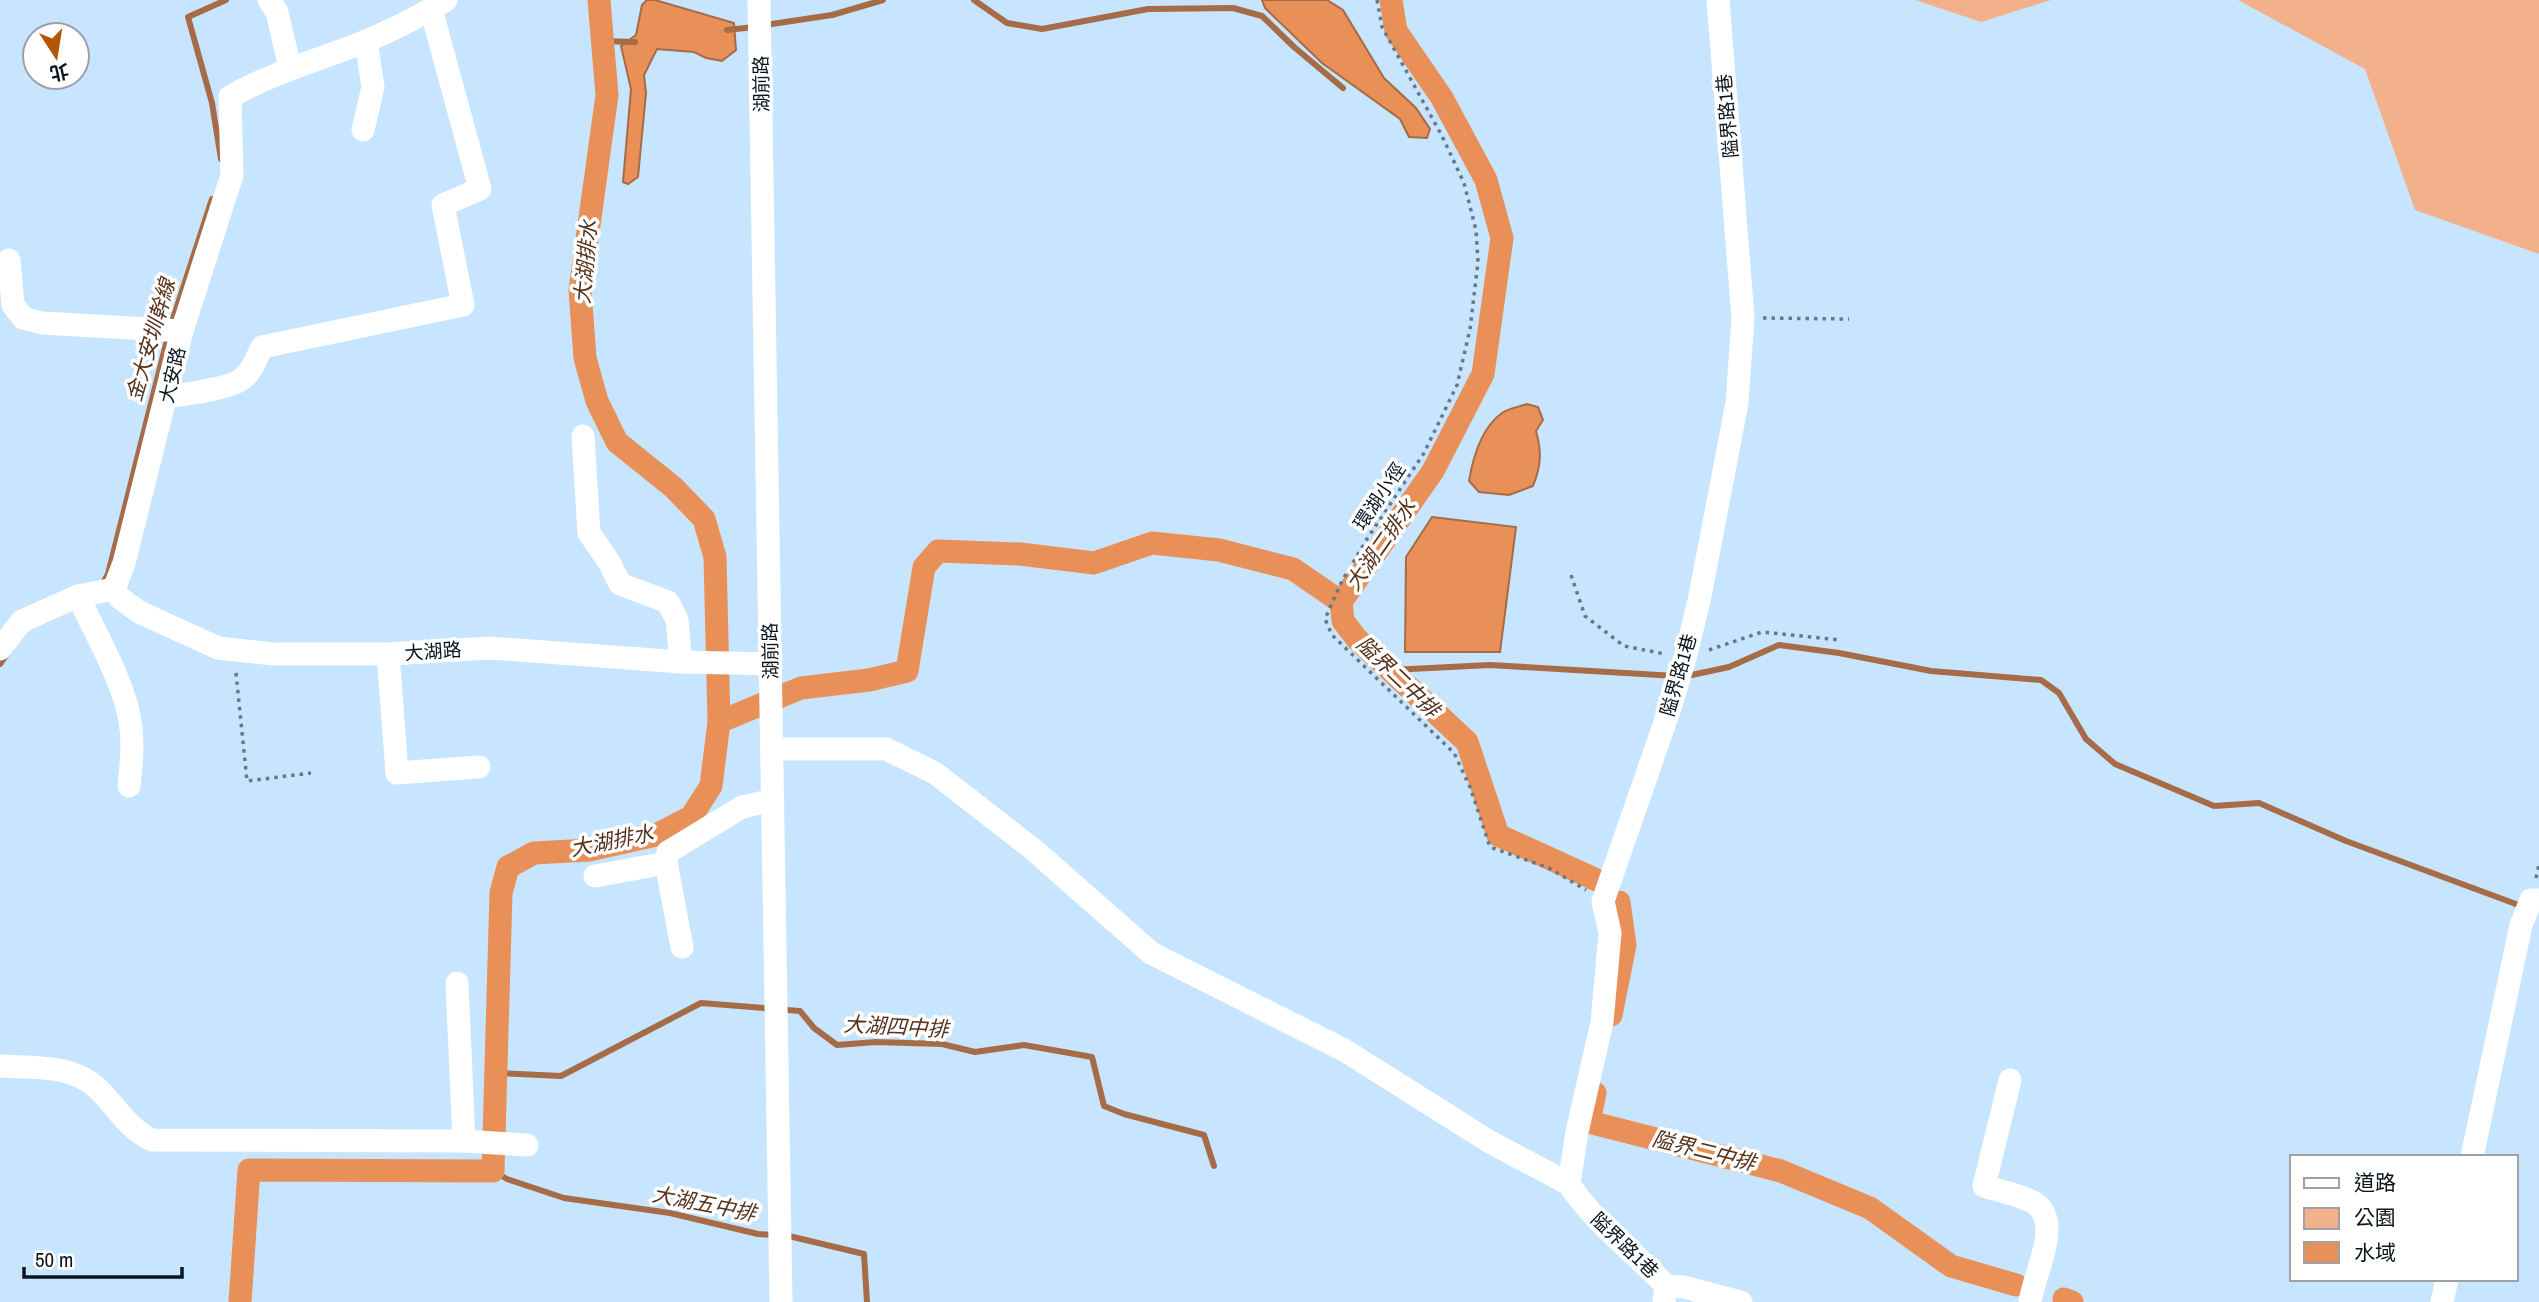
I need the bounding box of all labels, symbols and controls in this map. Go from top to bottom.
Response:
north arrow [21,21,91,91]
street label: 湖前路 [748,55,774,113]
text: 北 [48,58,72,87]
street label: 隘界路1巷 [1710,73,1744,159]
water label: 大湖排水 [567,218,604,305]
water label: 金大安圳幹線 [119,273,182,404]
street label: 大安路 [153,344,191,406]
street label: 環湖小徑 [1347,457,1411,535]
water label: 大湖二排水 [1339,493,1423,596]
street label: 湖前路 [757,622,783,680]
water label: 隘界二中排 [1351,630,1448,726]
street label: 隘界路1巷 [1654,631,1702,719]
street label: 大湖路 [404,636,462,666]
water label: 大湖排水 [568,818,657,863]
water label: 大湖四中排 [843,1009,952,1044]
water label: 隘界二中排 [1650,1124,1761,1178]
legend [2290,1155,2518,1281]
text: 道路 [2354,1168,2396,1197]
water label: 大湖五中排 [650,1179,761,1228]
text: 公園 [2354,1203,2396,1232]
street label: 隘界路1巷 [1586,1206,1664,1284]
scale bar [24,1236,182,1280]
text: 水域 [2354,1238,2396,1267]
text: 50 m [35,1245,73,1274]

